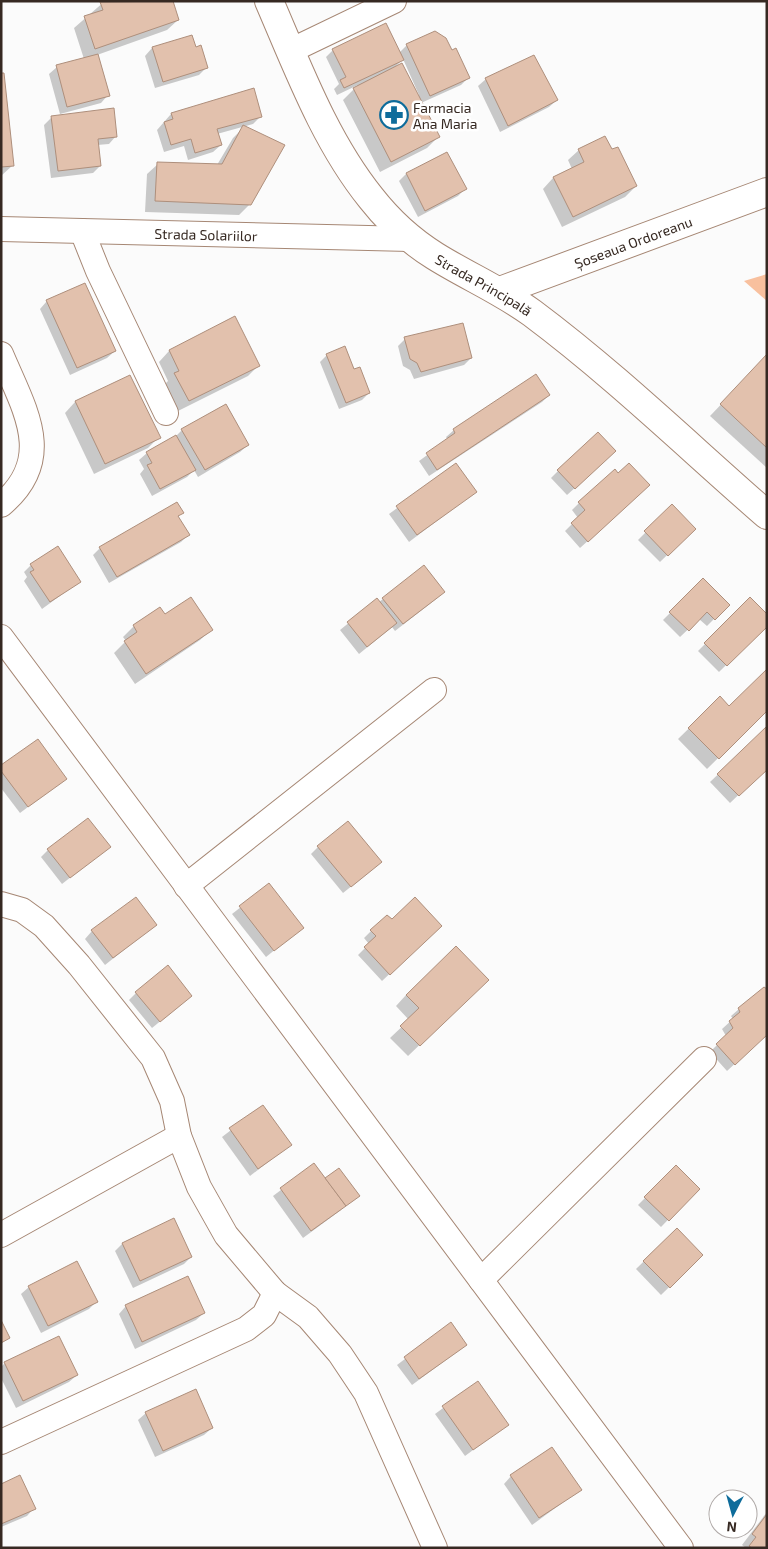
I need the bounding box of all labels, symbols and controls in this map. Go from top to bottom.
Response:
place label: Farmacia Ana Maria [413,99,477,132]
pharmacy icon: Farmacia Ana Maria [379,100,409,130]
street label: Șoseaua Ordoreanu [572,212,694,272]
street label: Strada Solariilor [154,224,258,244]
street label: Strada Principală [433,250,536,319]
north arrow [708,1489,758,1539]
text: N [726,1518,738,1536]

